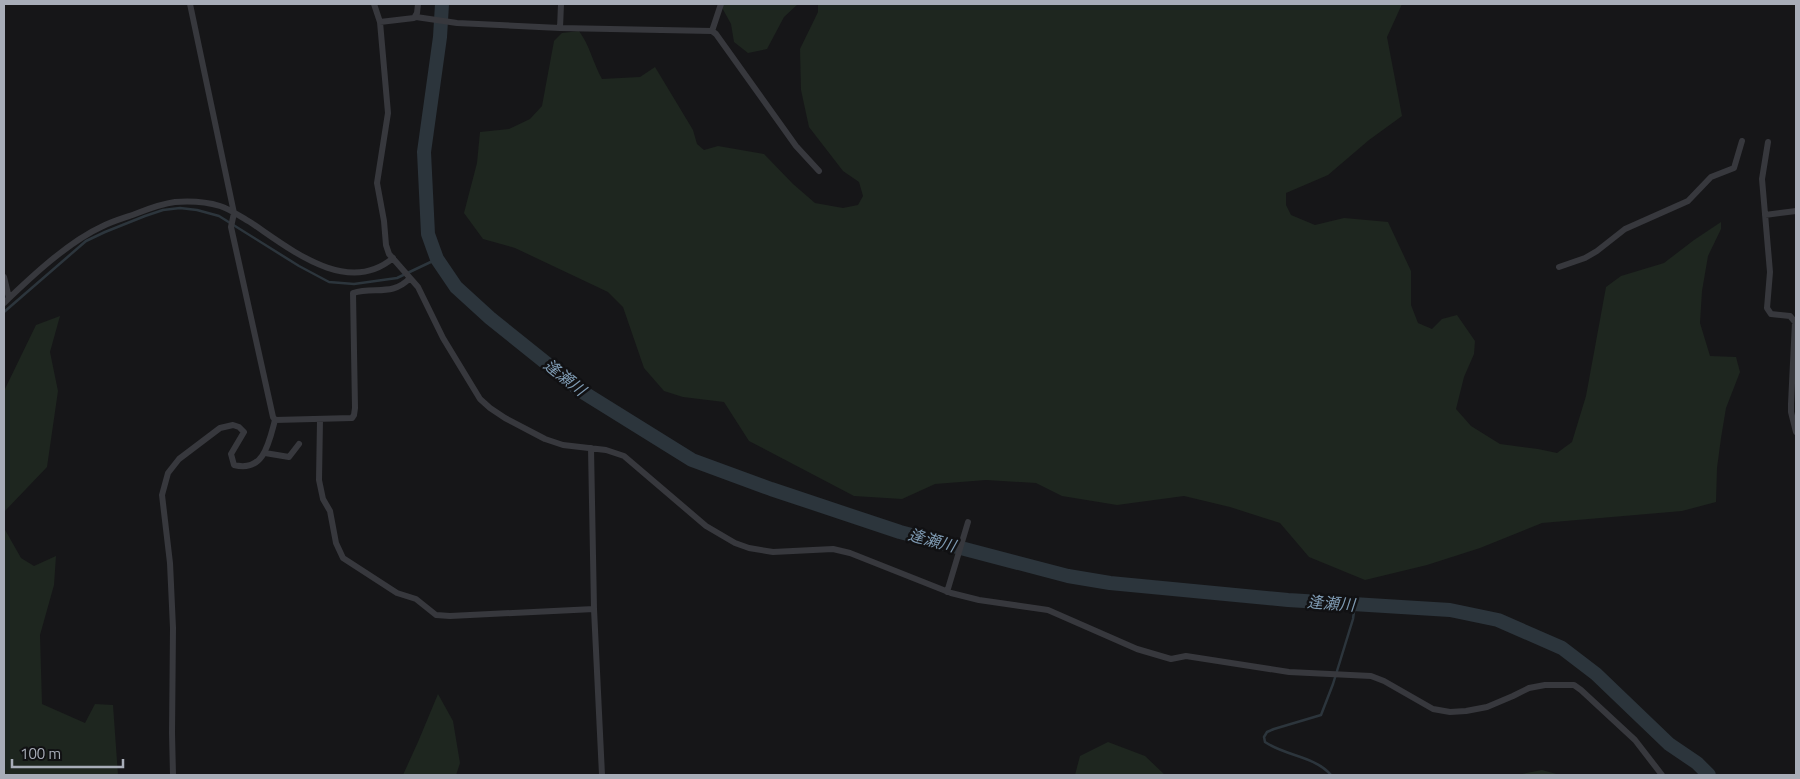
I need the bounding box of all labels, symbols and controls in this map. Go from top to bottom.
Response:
water label: 逢瀬川 [539,353,593,402]
water label: 逢瀬川 [906,522,960,558]
water label: 逢瀬川 [1306,589,1358,617]
scale bar [12,736,124,768]
text: 100 m [20,742,61,765]

